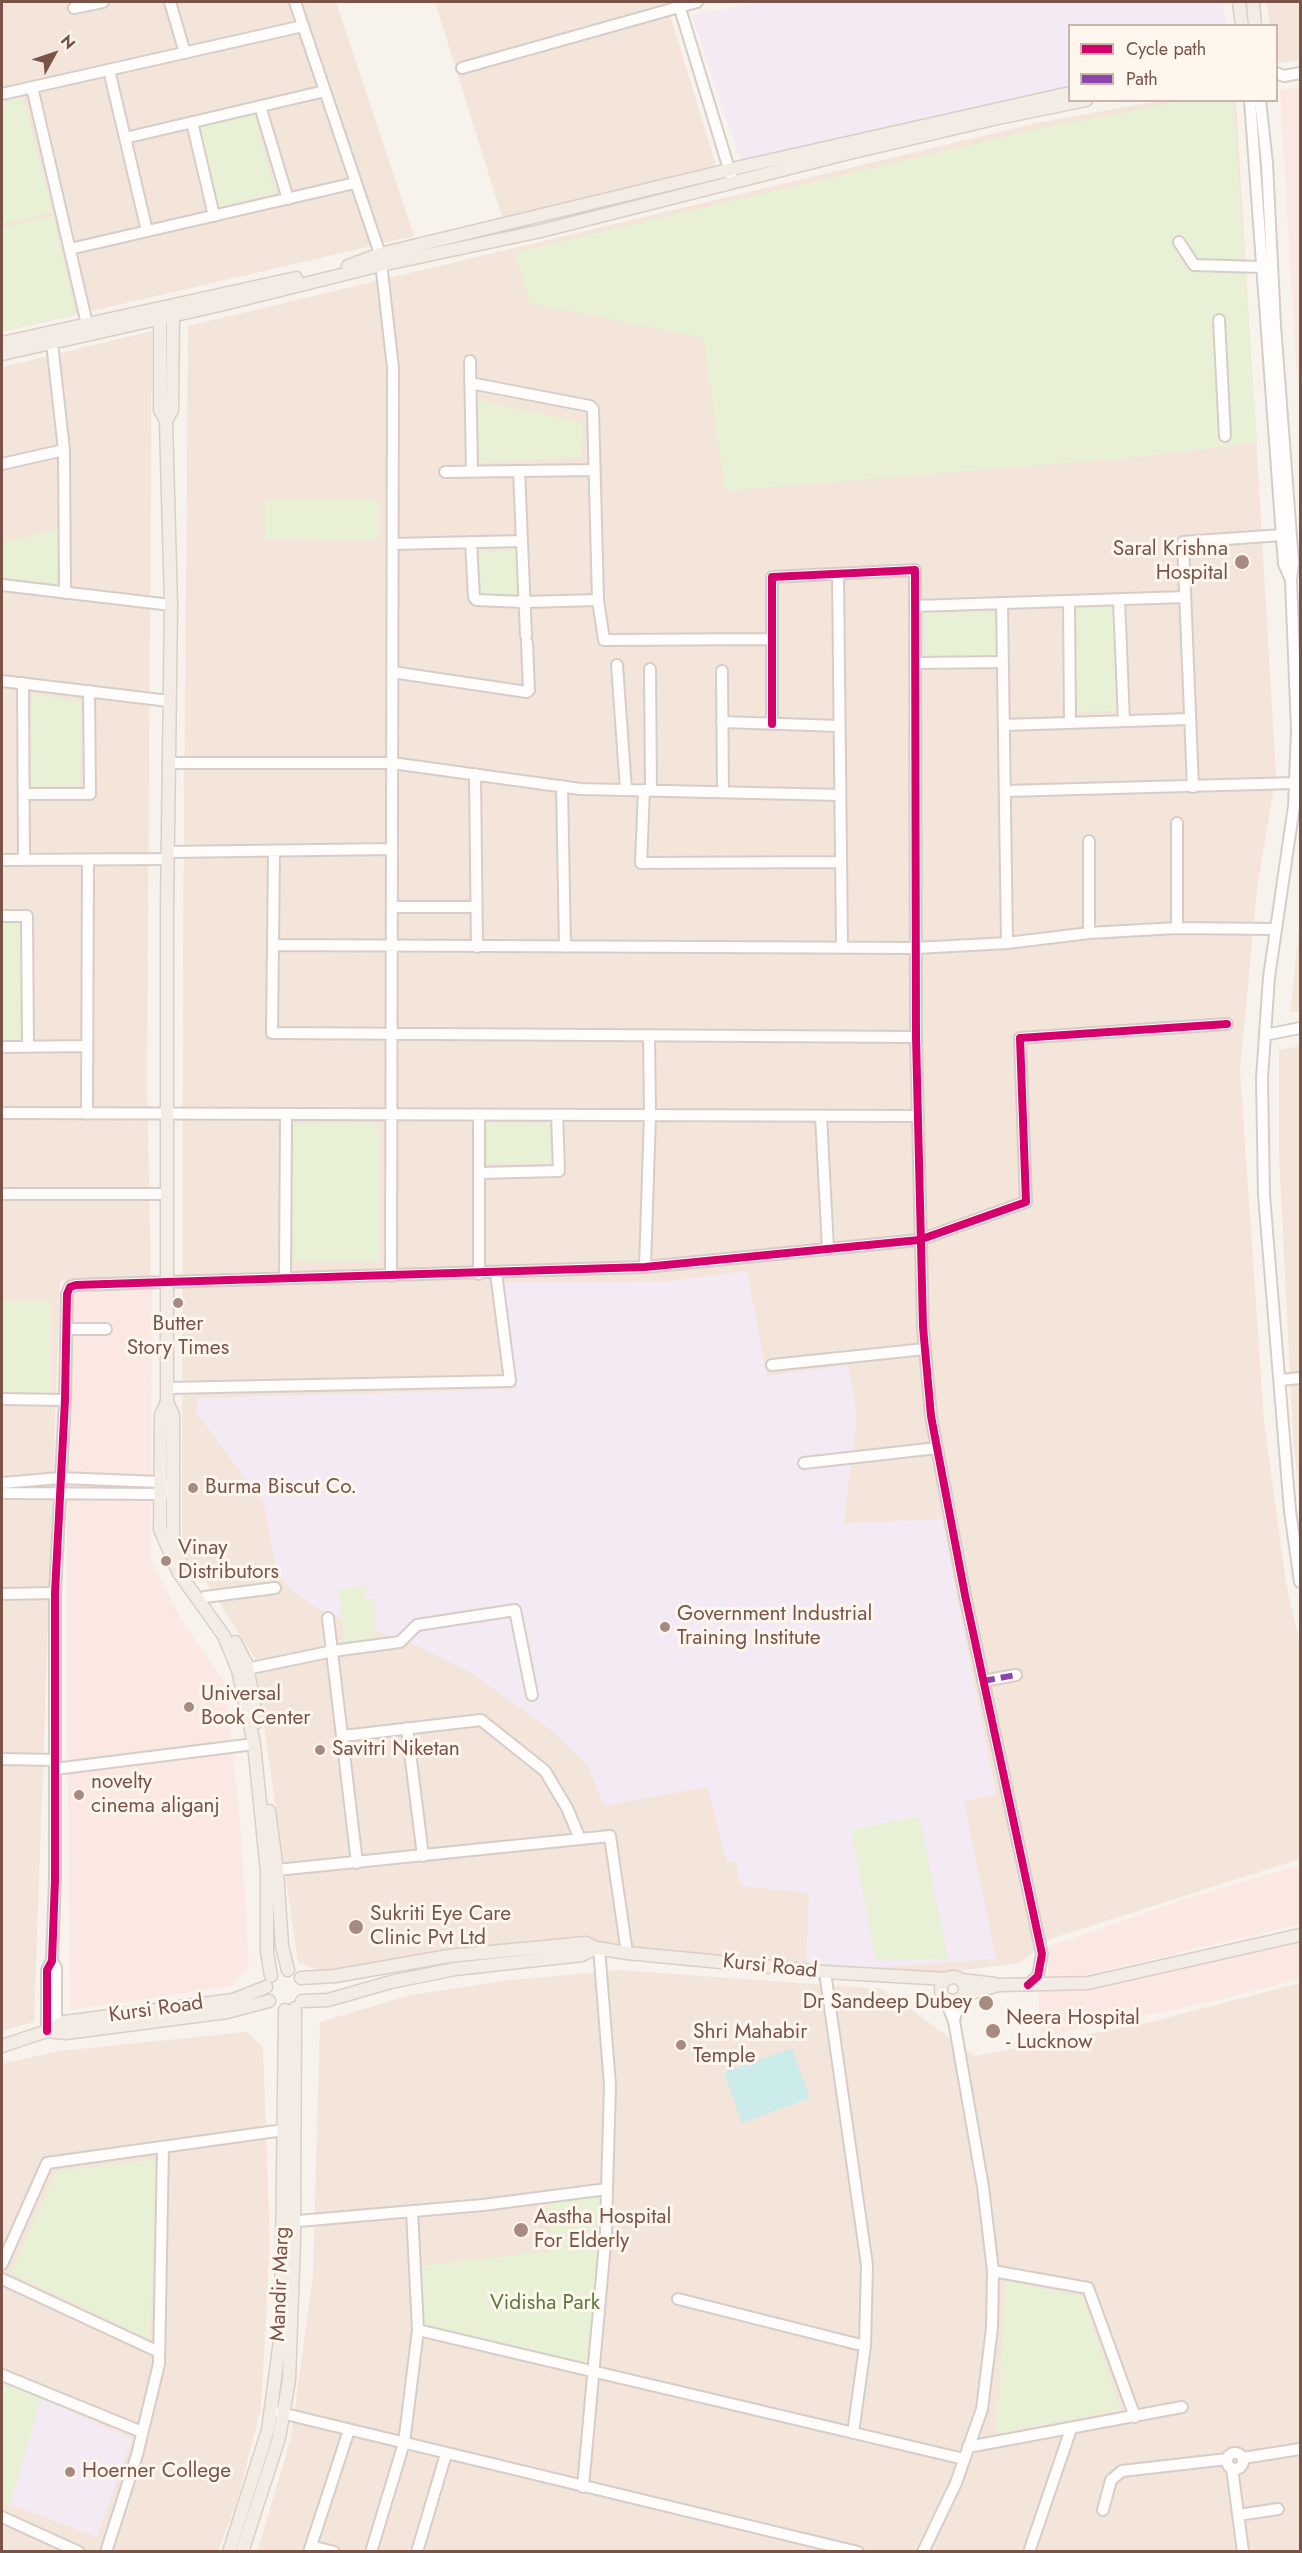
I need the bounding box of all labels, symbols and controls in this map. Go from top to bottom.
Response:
north arrow [24,24,84,84]
legend [1068,24,1278,102]
text: N [55,30,81,54]
text: Cycle path [1126,36,1206,62]
text: Path [1126,66,1158,92]
place label: Saral Krishna Hospital [1113,537,1228,587]
marker: Saral Krishna Hospital [1233,553,1251,571]
marker: Butter Story Times [171,1296,185,1310]
place label: Butter Story Times [127,1312,229,1362]
place label: Burma Biscut Co. [205,1475,357,1501]
marker: Burma Biscut Co. [186,1481,200,1495]
place label: Vinay Distributors [178,1536,279,1586]
marker: Vinay Distributors [159,1554,173,1568]
place label: Government Industrial Training Institute [677,1602,872,1652]
marker: Government Industrial Training Institute [658,1620,672,1634]
place label: Universal Book Center [201,1682,310,1732]
marker: Universal Book Center [182,1700,196,1714]
place label: Savitri Niketan [332,1737,460,1763]
marker: Savitri Niketan [313,1743,327,1757]
place label: novelty cinema aliganj [91,1770,220,1820]
marker: novelty cinema aliganj [72,1788,86,1802]
place label: Sukriti Eye Care Clinic Pvt Ltd [370,1902,511,1952]
marker: Sukriti Eye Care Clinic Pvt Ltd [347,1918,365,1936]
street label: Kursi Road [721,1950,819,1984]
place label: Dr Sandeep Dubey [803,1990,972,2016]
street label: Kursi Road [107,1991,205,2029]
marker: Dr Sandeep Dubey [977,1994,995,2012]
place label: Neera Hospital - Lucknow [1006,2006,1140,2056]
place label: Shri Mahabir Temple [693,2020,807,2070]
marker: Neera Hospital - Lucknow [984,2022,1002,2040]
marker: Shri Mahabir Temple [674,2038,688,2052]
place label: Aastha Hospital For Elderly [534,2205,671,2255]
marker: Aastha Hospital For Elderly [512,2221,530,2239]
street label: Mandir Marg [266,2226,296,2342]
park label: Vidisha Park [490,2291,600,2317]
place label: Hoerner College [82,2459,231,2485]
marker: Hoerner College [63,2465,77,2479]

